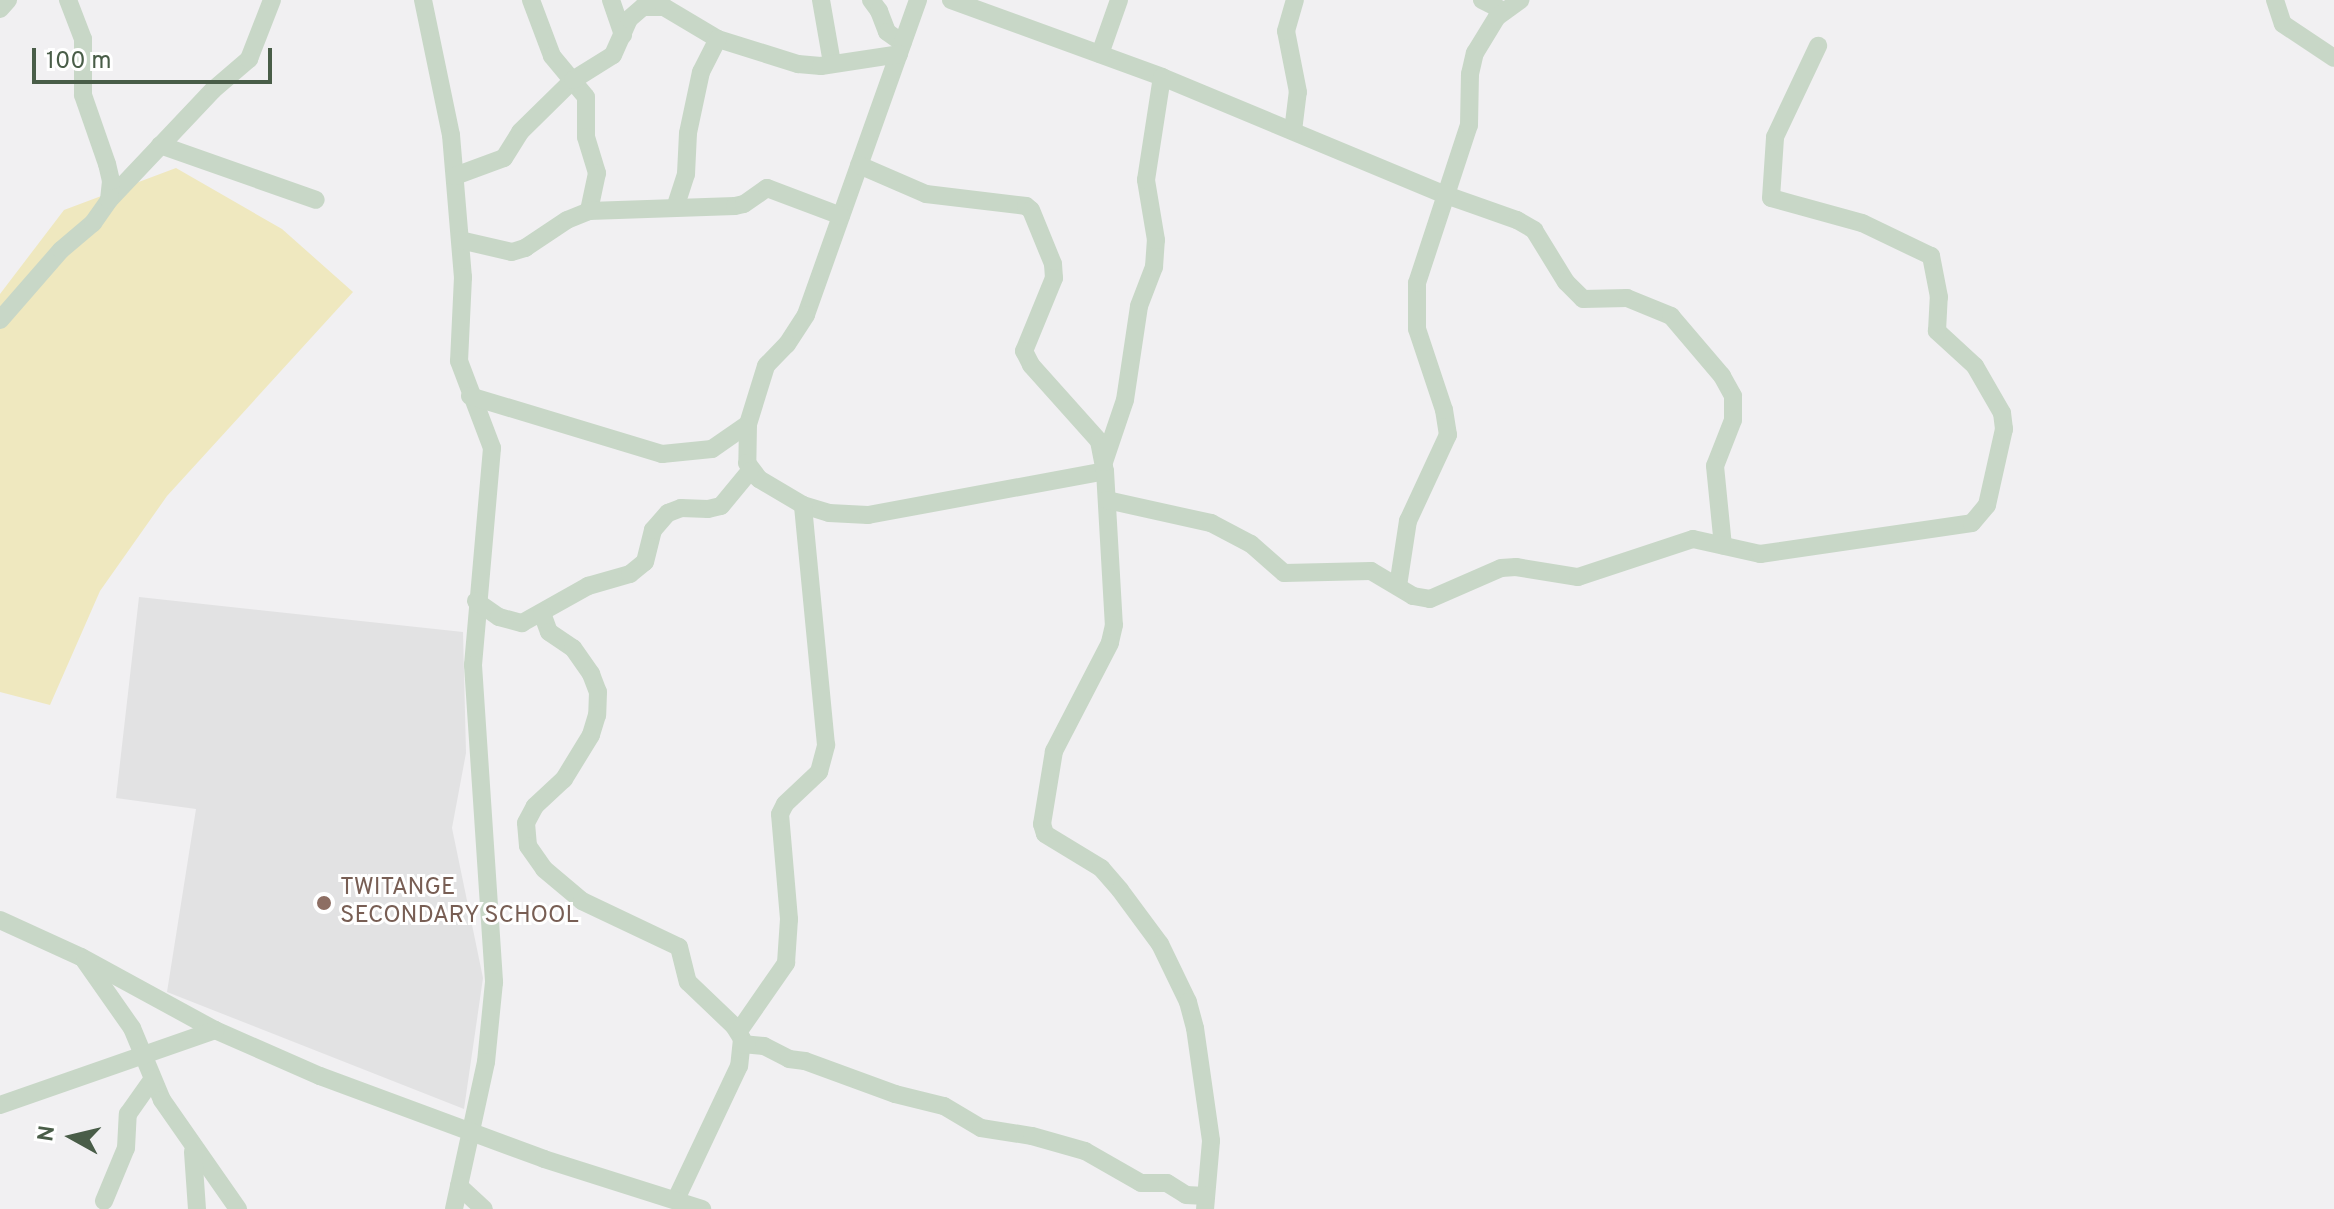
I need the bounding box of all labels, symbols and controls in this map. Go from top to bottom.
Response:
scale bar [36,32,276,82]
text: 100 m [46,47,112,77]
place label: TWITANGE SECONDARY SCHOOL [340,875,580,931]
marker: TWITANGE SECONDARY SCHOOL [315,894,333,912]
north arrow [32,1097,112,1177]
text: N [33,1124,62,1143]

